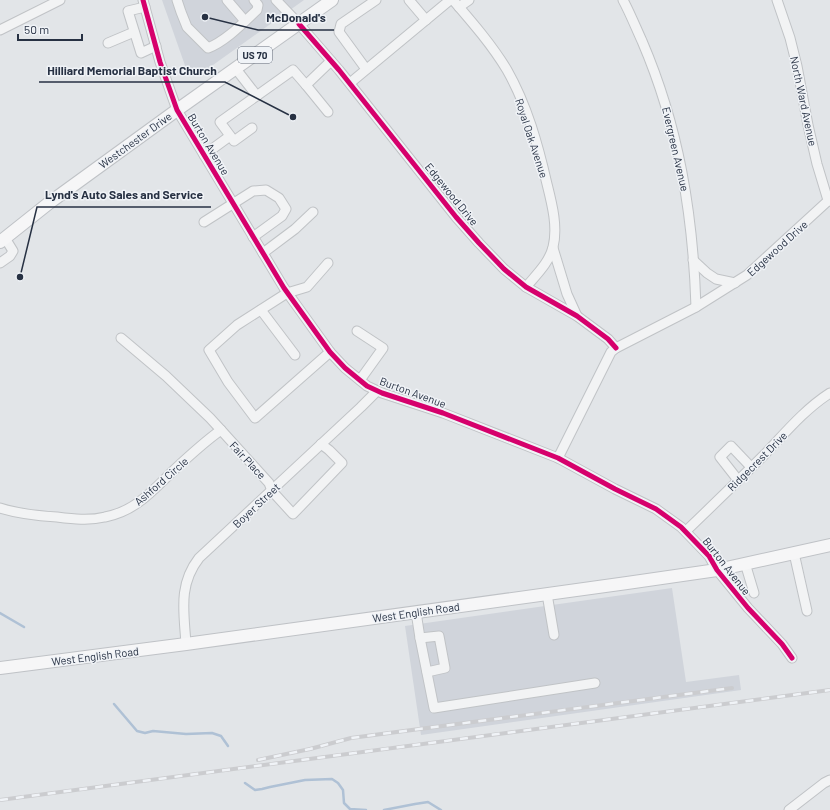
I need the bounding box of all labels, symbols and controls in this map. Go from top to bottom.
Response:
callout: McDonald's [258,6,334,30]
text: McDonald's [266,10,326,24]
scale bar [18,16,82,42]
text: 50 m [24,22,49,36]
road number: US 70 [238,47,272,63]
street label: North Ward Avenue [788,55,820,147]
callout: Hilliard Memorial Baptist Church [39,58,225,82]
text: Hilliard Memorial Baptist Church [47,63,217,77]
street label: Royal Oak Avenue [513,97,551,180]
street label: Evergreen Avenue [660,106,692,193]
street label: Westchester Drive [96,109,174,171]
street label: Burton Avenue [185,111,233,177]
street label: Edgewood Drive [423,160,481,228]
callout: Lynd's Auto Sales and Service [37,183,211,207]
text: Lynd's Auto Sales and Service [45,187,204,201]
street label: Edgewood Drive [744,217,810,278]
street label: Burton Avenue [378,374,448,410]
street label: Ridgecrest Drive [725,428,790,493]
street label: Fair Place [227,438,269,482]
street label: Ashford Circle [131,454,191,508]
street label: Boyer Street [230,480,282,530]
street label: Burton Avenue [700,535,754,598]
street label: West English Road [372,599,460,625]
street label: West English Road [51,644,139,668]

